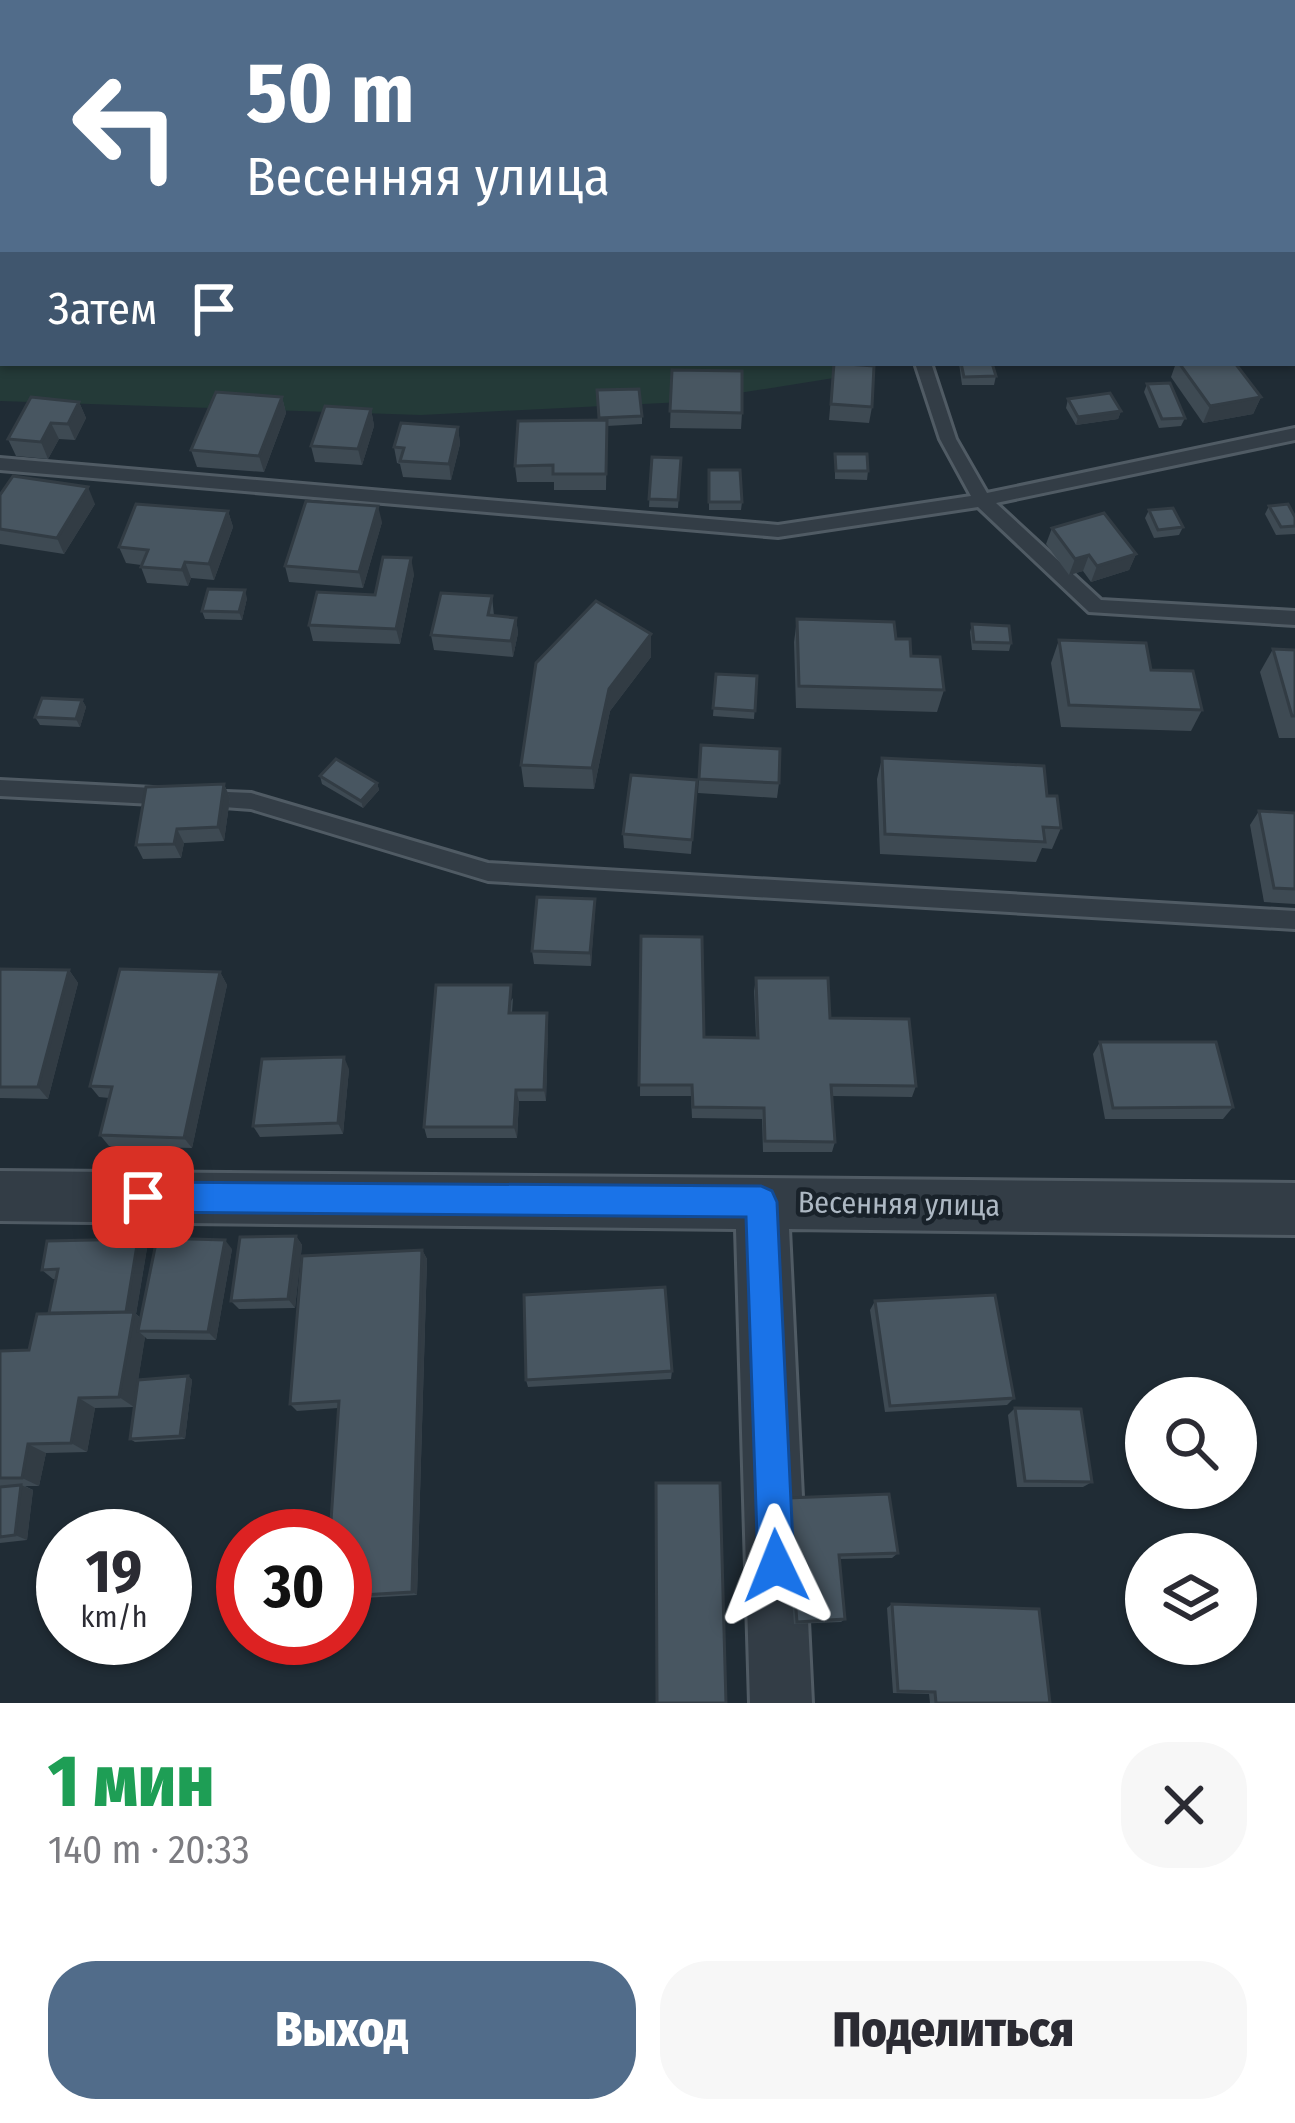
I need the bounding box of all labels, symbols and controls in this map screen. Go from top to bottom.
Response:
text: 50 m [246,43,415,144]
icon: left [48,48,204,204]
text: Весенняя улица [246,145,610,209]
icon: arrive [181,276,247,342]
text: Затем [48,282,157,336]
pin [92,1146,194,1248]
icon: arrive [110,1164,176,1230]
street label: Весенняя улица [798,1184,1000,1224]
map controls [1125,1377,1257,1665]
button: search [1125,1377,1257,1509]
position arrow [713,1503,839,1629]
speed limit sign: 30 [216,1509,372,1665]
button: layers [1125,1533,1257,1665]
text: 19 [86,1536,142,1608]
text: km/h [81,1599,147,1635]
text: 1 мин [48,1739,214,1825]
button: close [1121,1742,1247,1868]
text: 140 m · 20:33 [48,1827,249,1873]
button: Выход [48,1961,636,2099]
button: Поделиться [660,1961,1247,2099]

